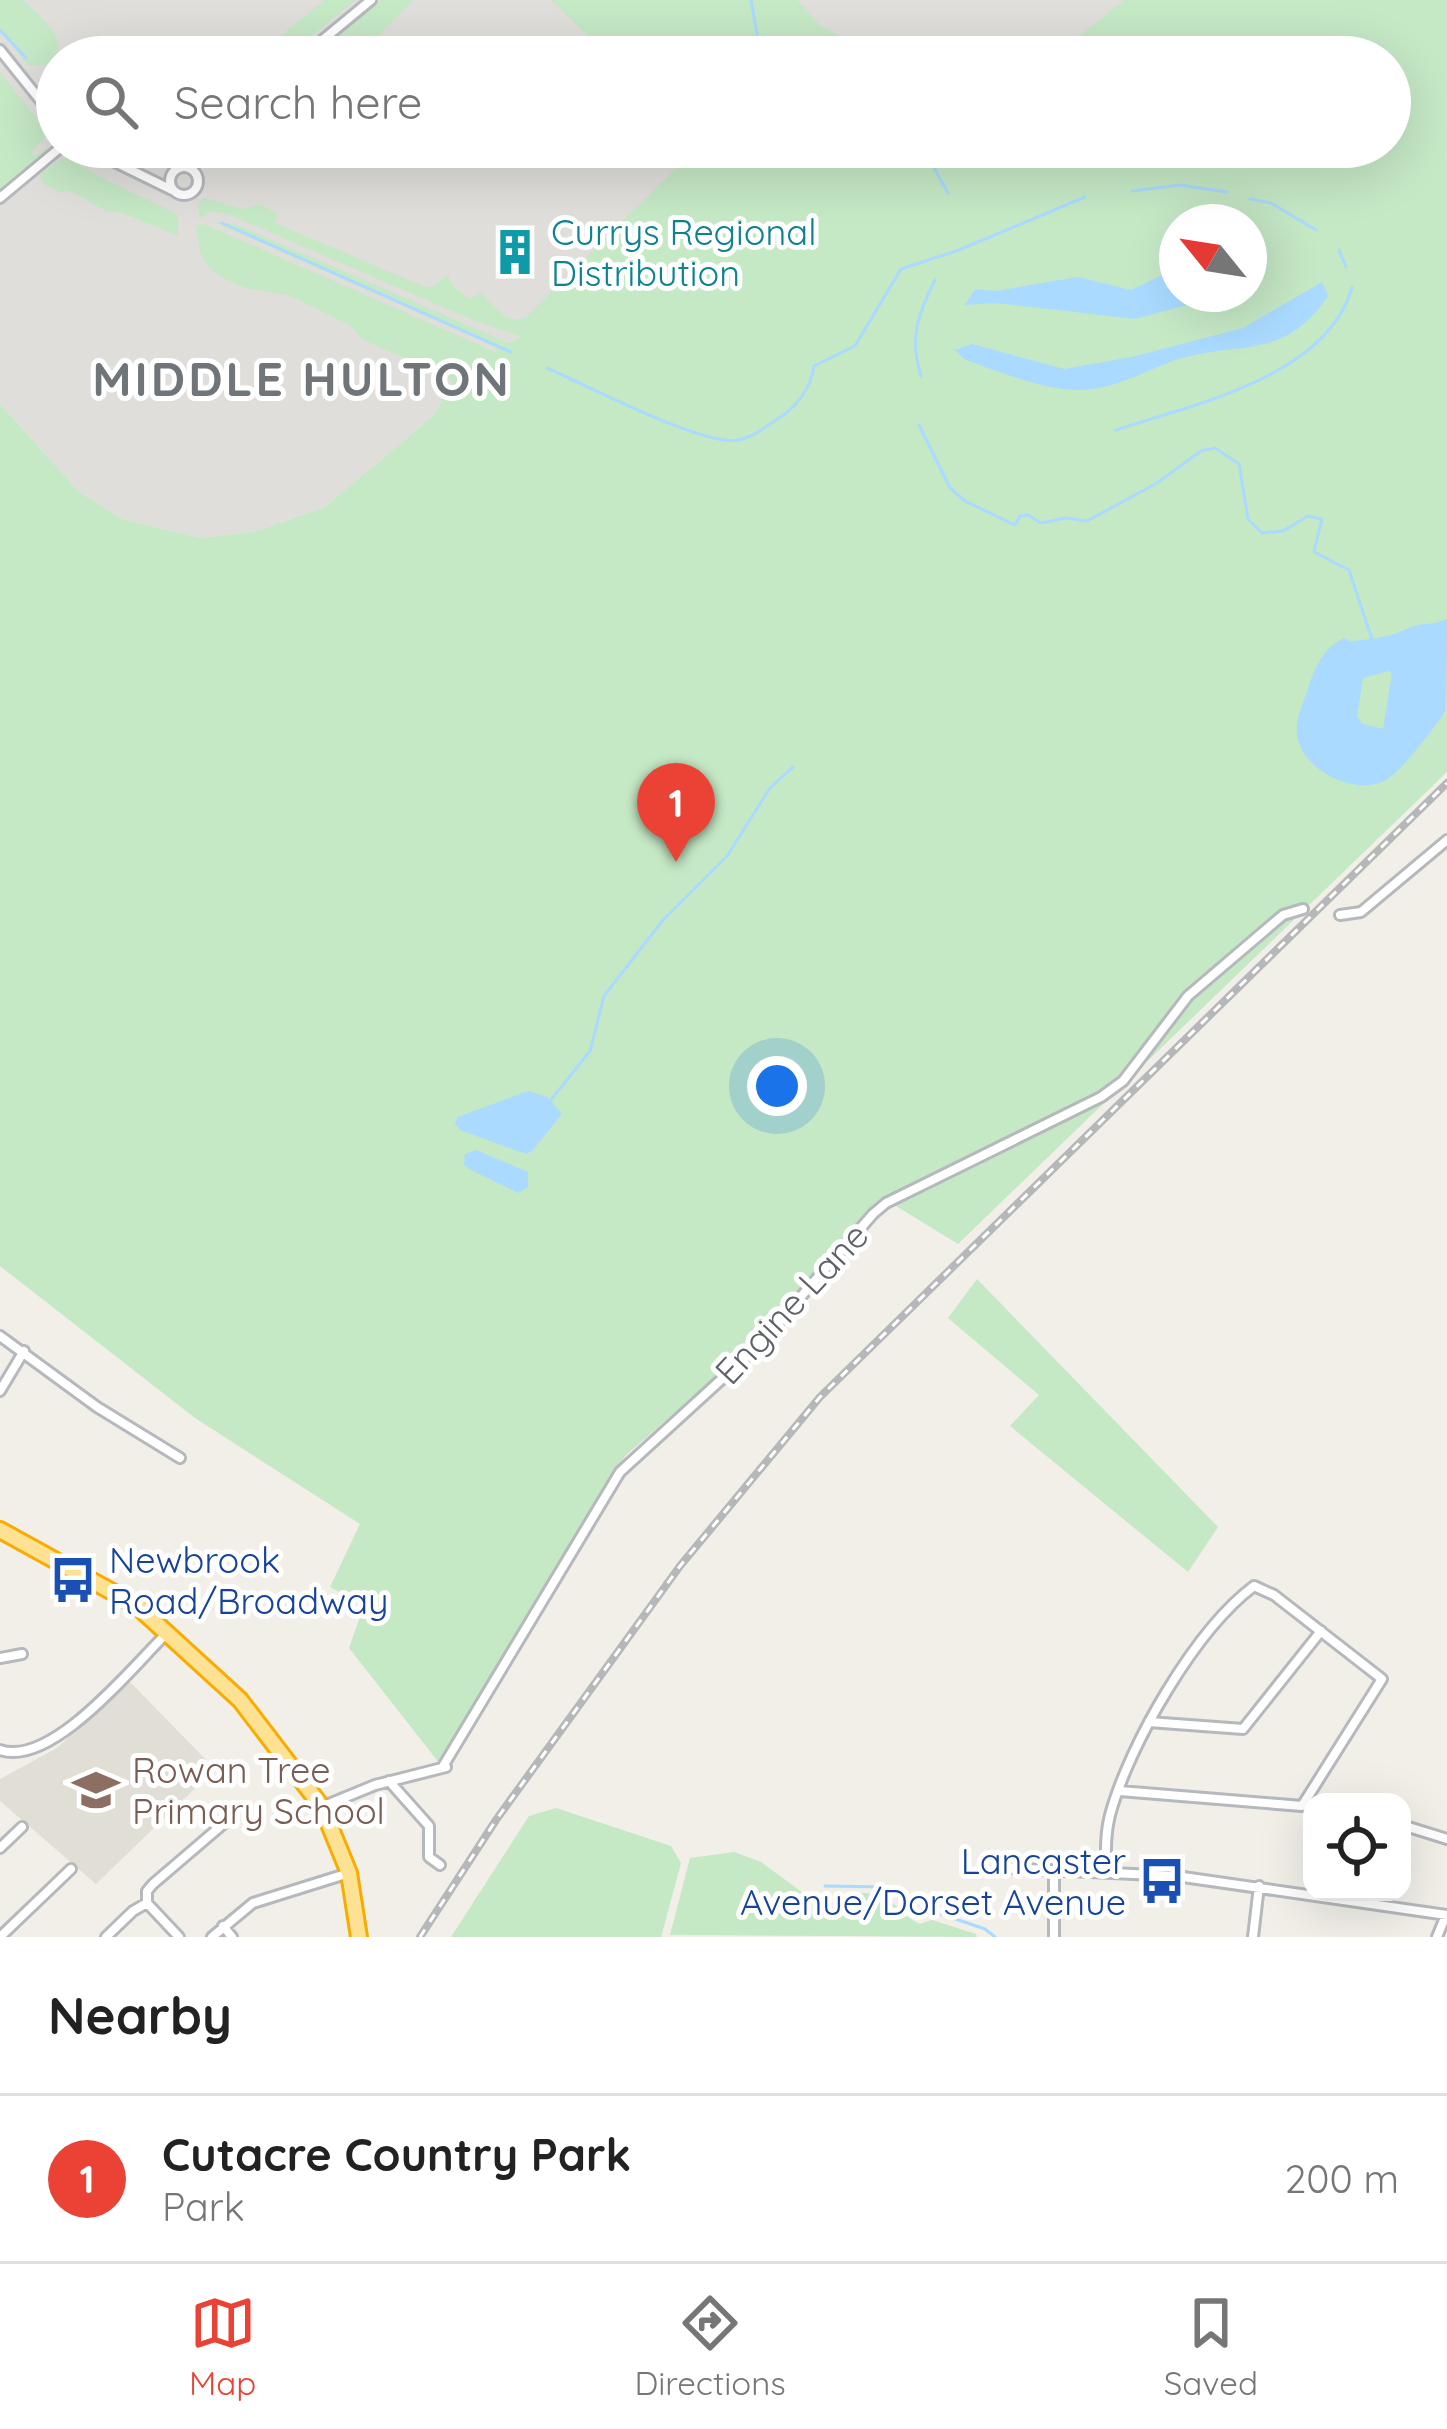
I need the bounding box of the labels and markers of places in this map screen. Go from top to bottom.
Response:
place label: Currys Regional Distribution [551,209,816,295]
building icon: Currys Regional Distribution [490,227,540,277]
pin: 1 [637,763,715,862]
place label: Newbrook Road/Broadway [109,1537,388,1623]
bus stop icon: Newbrook Road/Broadway [48,1555,98,1605]
place label: Rowan Tree Primary School [132,1747,385,1833]
school or university icon: Rowan Tree Primary School [71,1765,121,1815]
place label: Lancaster Avenue/Dorset Avenue [740,1838,1126,1924]
bus stop icon: Lancaster Avenue/Dorset Avenue [1137,1856,1187,1906]

